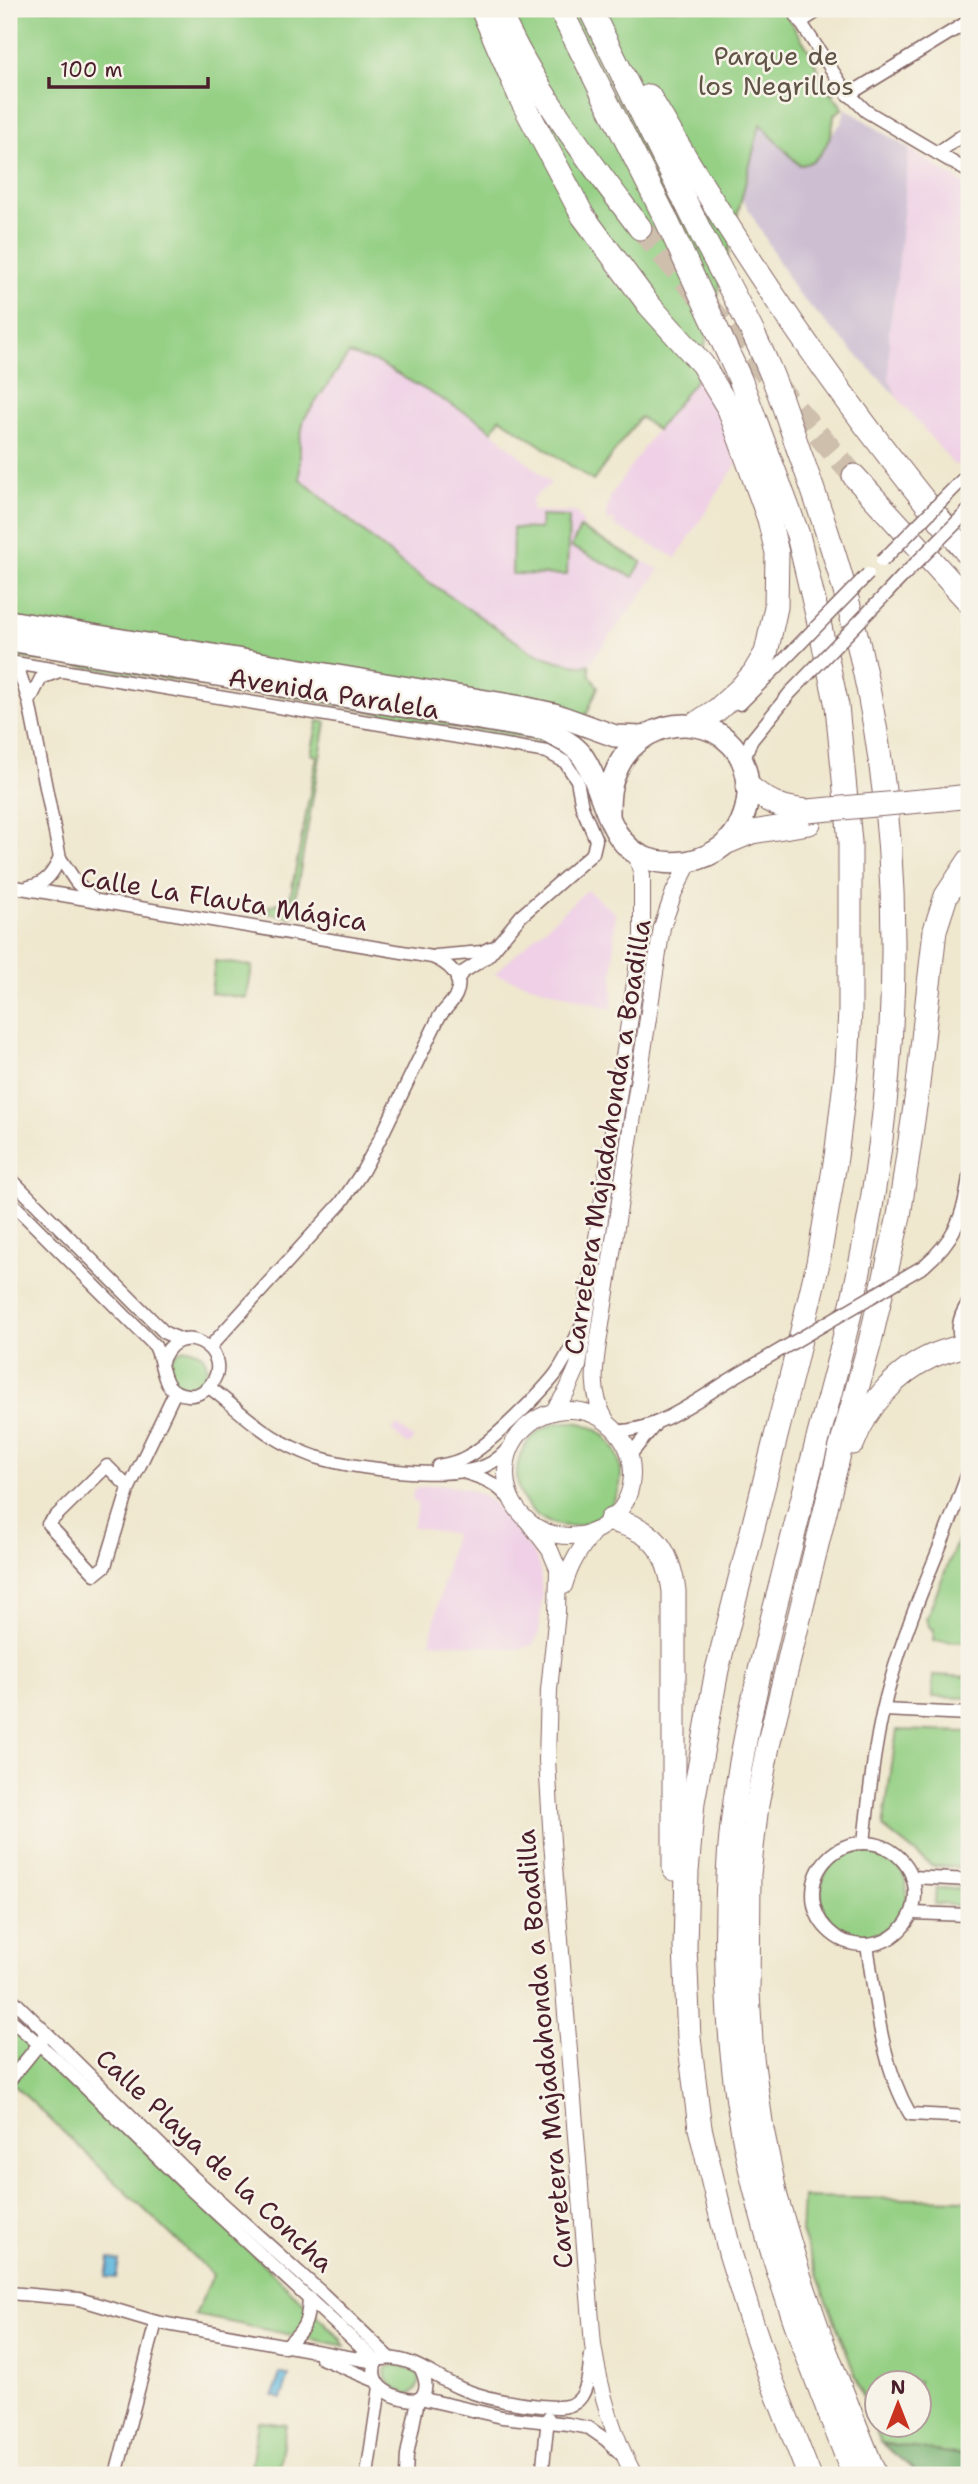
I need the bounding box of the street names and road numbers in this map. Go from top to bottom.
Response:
street label: Avenida Paralela [226,659,442,727]
street label: Calle La Flauta Mágica [78,859,370,939]
street label: Carretera Majadahonda a Boadilla [555,917,659,1357]
street label: Carretera Majadahonda a Boadilla [507,1828,581,2270]
street label: Calle Playa de la Concha [89,2040,341,2280]

